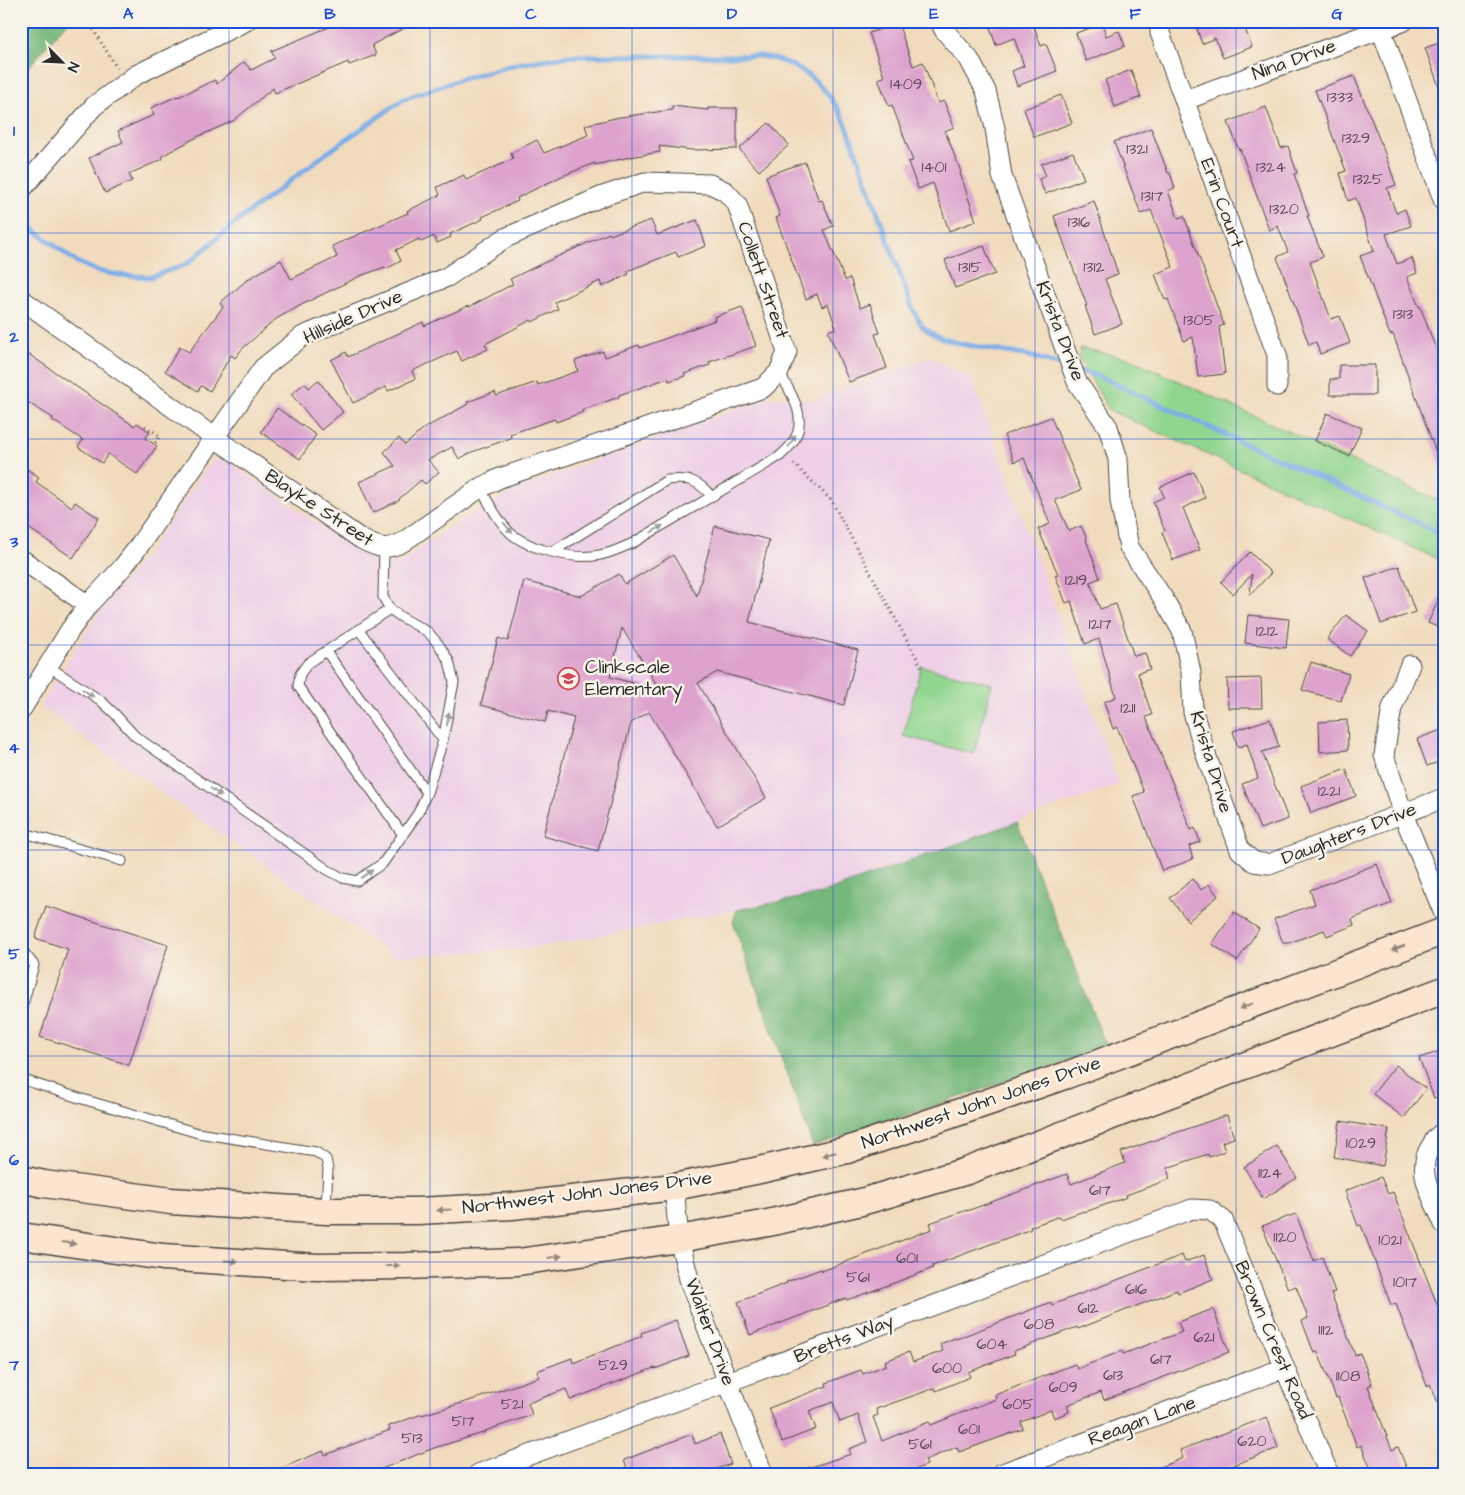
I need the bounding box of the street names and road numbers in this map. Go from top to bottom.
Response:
street label: Nina Drive [1248,32,1340,88]
street label: Erin Court [1193,154,1251,252]
street label: Collett Street [730,218,796,342]
street label: Krista Drive [1029,277,1091,385]
street label: Hillside Drive [299,283,407,351]
street label: Blayke Street [259,463,379,554]
street label: Krista Drive [1183,708,1239,816]
street label: Daughters Drive [1278,796,1421,873]
street label: Northwest John Jones Drive [858,1049,1104,1157]
street label: Northwest John Jones Drive [461,1164,713,1222]
street label: Brown Crest Road [1227,1257,1319,1424]
street label: Walter Drive [678,1275,742,1389]
street label: Bretts Way [790,1307,899,1371]
street label: Reagan Lane [1084,1389,1200,1454]

